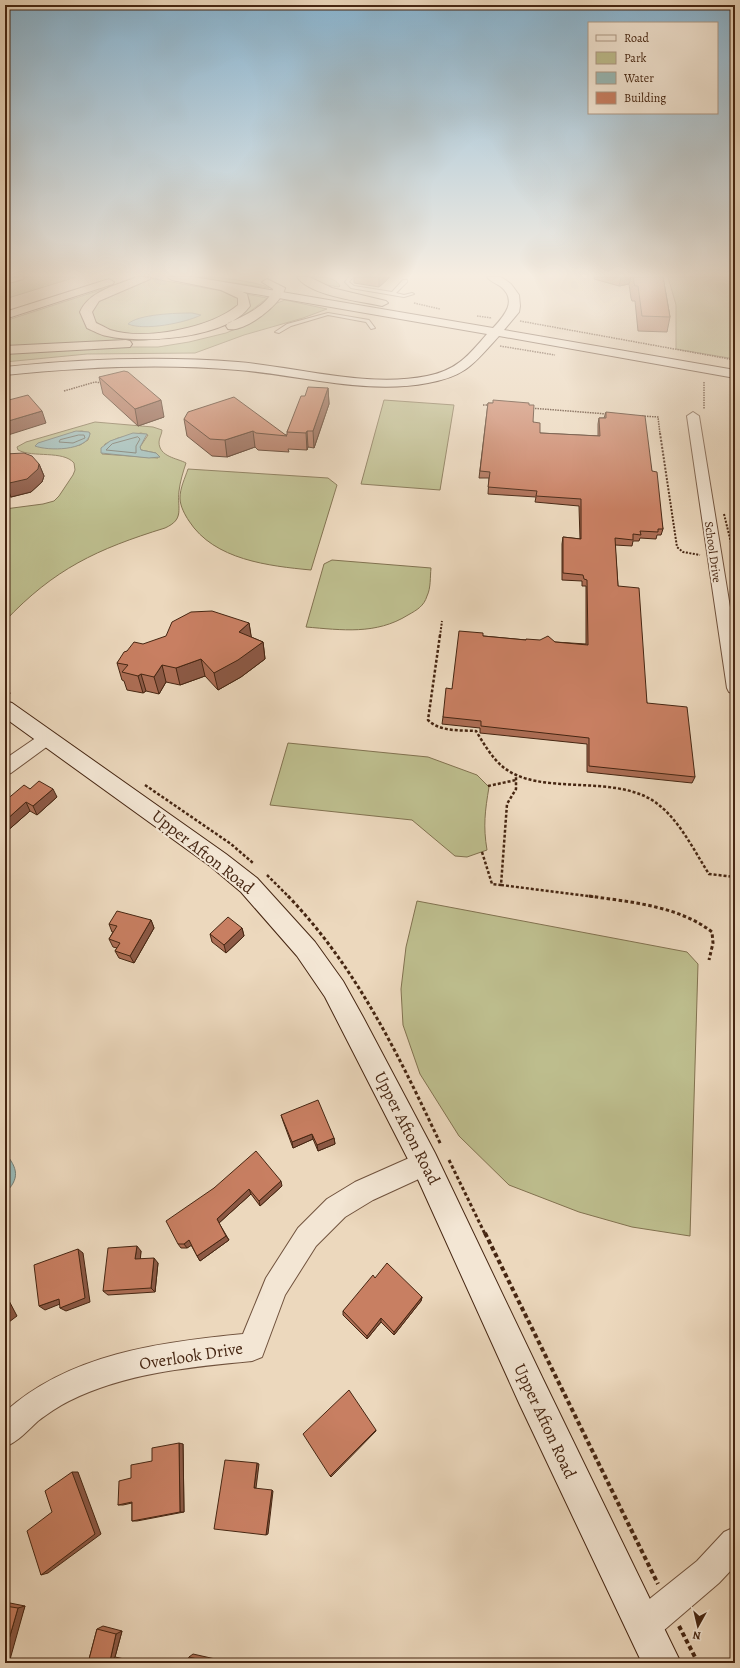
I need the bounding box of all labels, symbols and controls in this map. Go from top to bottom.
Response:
legend [588,22,718,114]
text: Road [624,30,650,46]
text: Park [624,50,647,66]
text: Water [623,70,654,86]
text: Building [624,90,666,106]
street label: School Drive [701,520,725,584]
street label: Upper Afton Road [147,805,260,900]
street label: Upper Afton Road [369,1067,446,1189]
street label: Overlook Drive [138,1336,244,1376]
street label: Upper Afton Road [508,1360,582,1483]
north arrow [678,1606,718,1646]
text: N [692,1627,702,1643]

